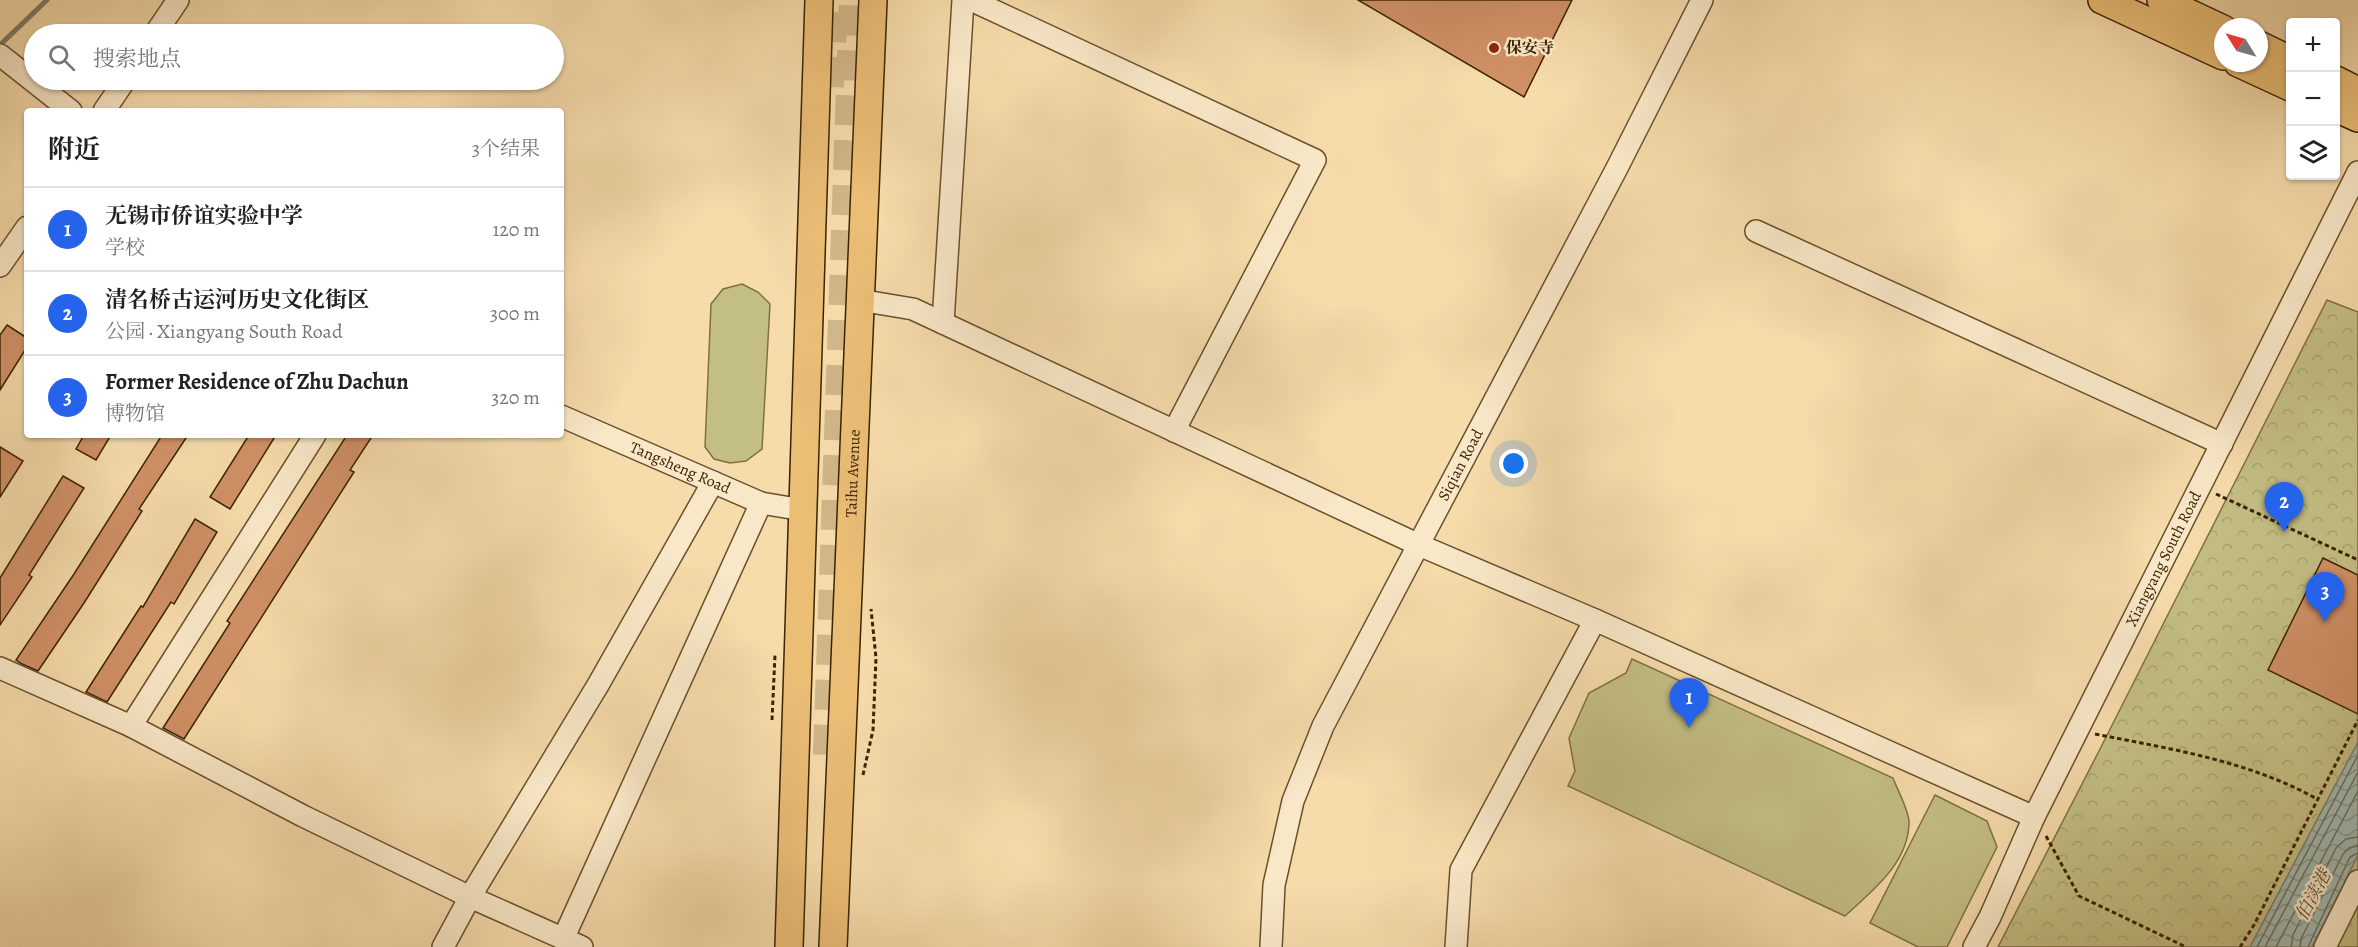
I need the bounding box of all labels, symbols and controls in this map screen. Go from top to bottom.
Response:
north arrow [2214,18,2268,72]
map controls [2286,18,2340,180]
button: + [2286,18,2340,72]
search box [24,24,564,90]
place label: 保安寺 [1506,37,1554,59]
icon: search [45,41,78,74]
marker: 保安寺 [1487,41,1501,55]
text: 搜索地点 [93,44,181,74]
button: − [2286,72,2340,126]
button: layers [2286,126,2340,180]
text: 附近 [48,132,100,167]
text: 3个结果 [472,135,540,162]
text: 无锡市侨谊实验中学 [105,201,303,231]
text: 1 [64,216,71,243]
text: 120 m [492,216,540,243]
text: 学校 [105,234,145,261]
text: 清名桥古运河历史文化街区 [105,285,369,315]
text: 2 [63,300,72,327]
text: 300 m [490,300,540,327]
text: 公园 · Xiangyang South Road [105,318,343,345]
text: Former Residence of Zhu Dachun [105,367,409,397]
text: 3 [63,384,72,411]
text: 320 m [491,384,540,411]
text: 博物馆 [105,400,165,427]
street label: Siqian Road [1433,425,1489,505]
street label: Taihu Avenue [840,429,866,518]
street label: Tangsheng Road [626,436,734,500]
your location [1499,449,1528,478]
pin: 2 [2264,482,2304,532]
street label: Xiangyang South Road [2120,487,2207,630]
pin: 3 [2306,572,2344,622]
pin: 1 [1670,678,1708,728]
water label: 伯渎港 [2290,864,2337,924]

